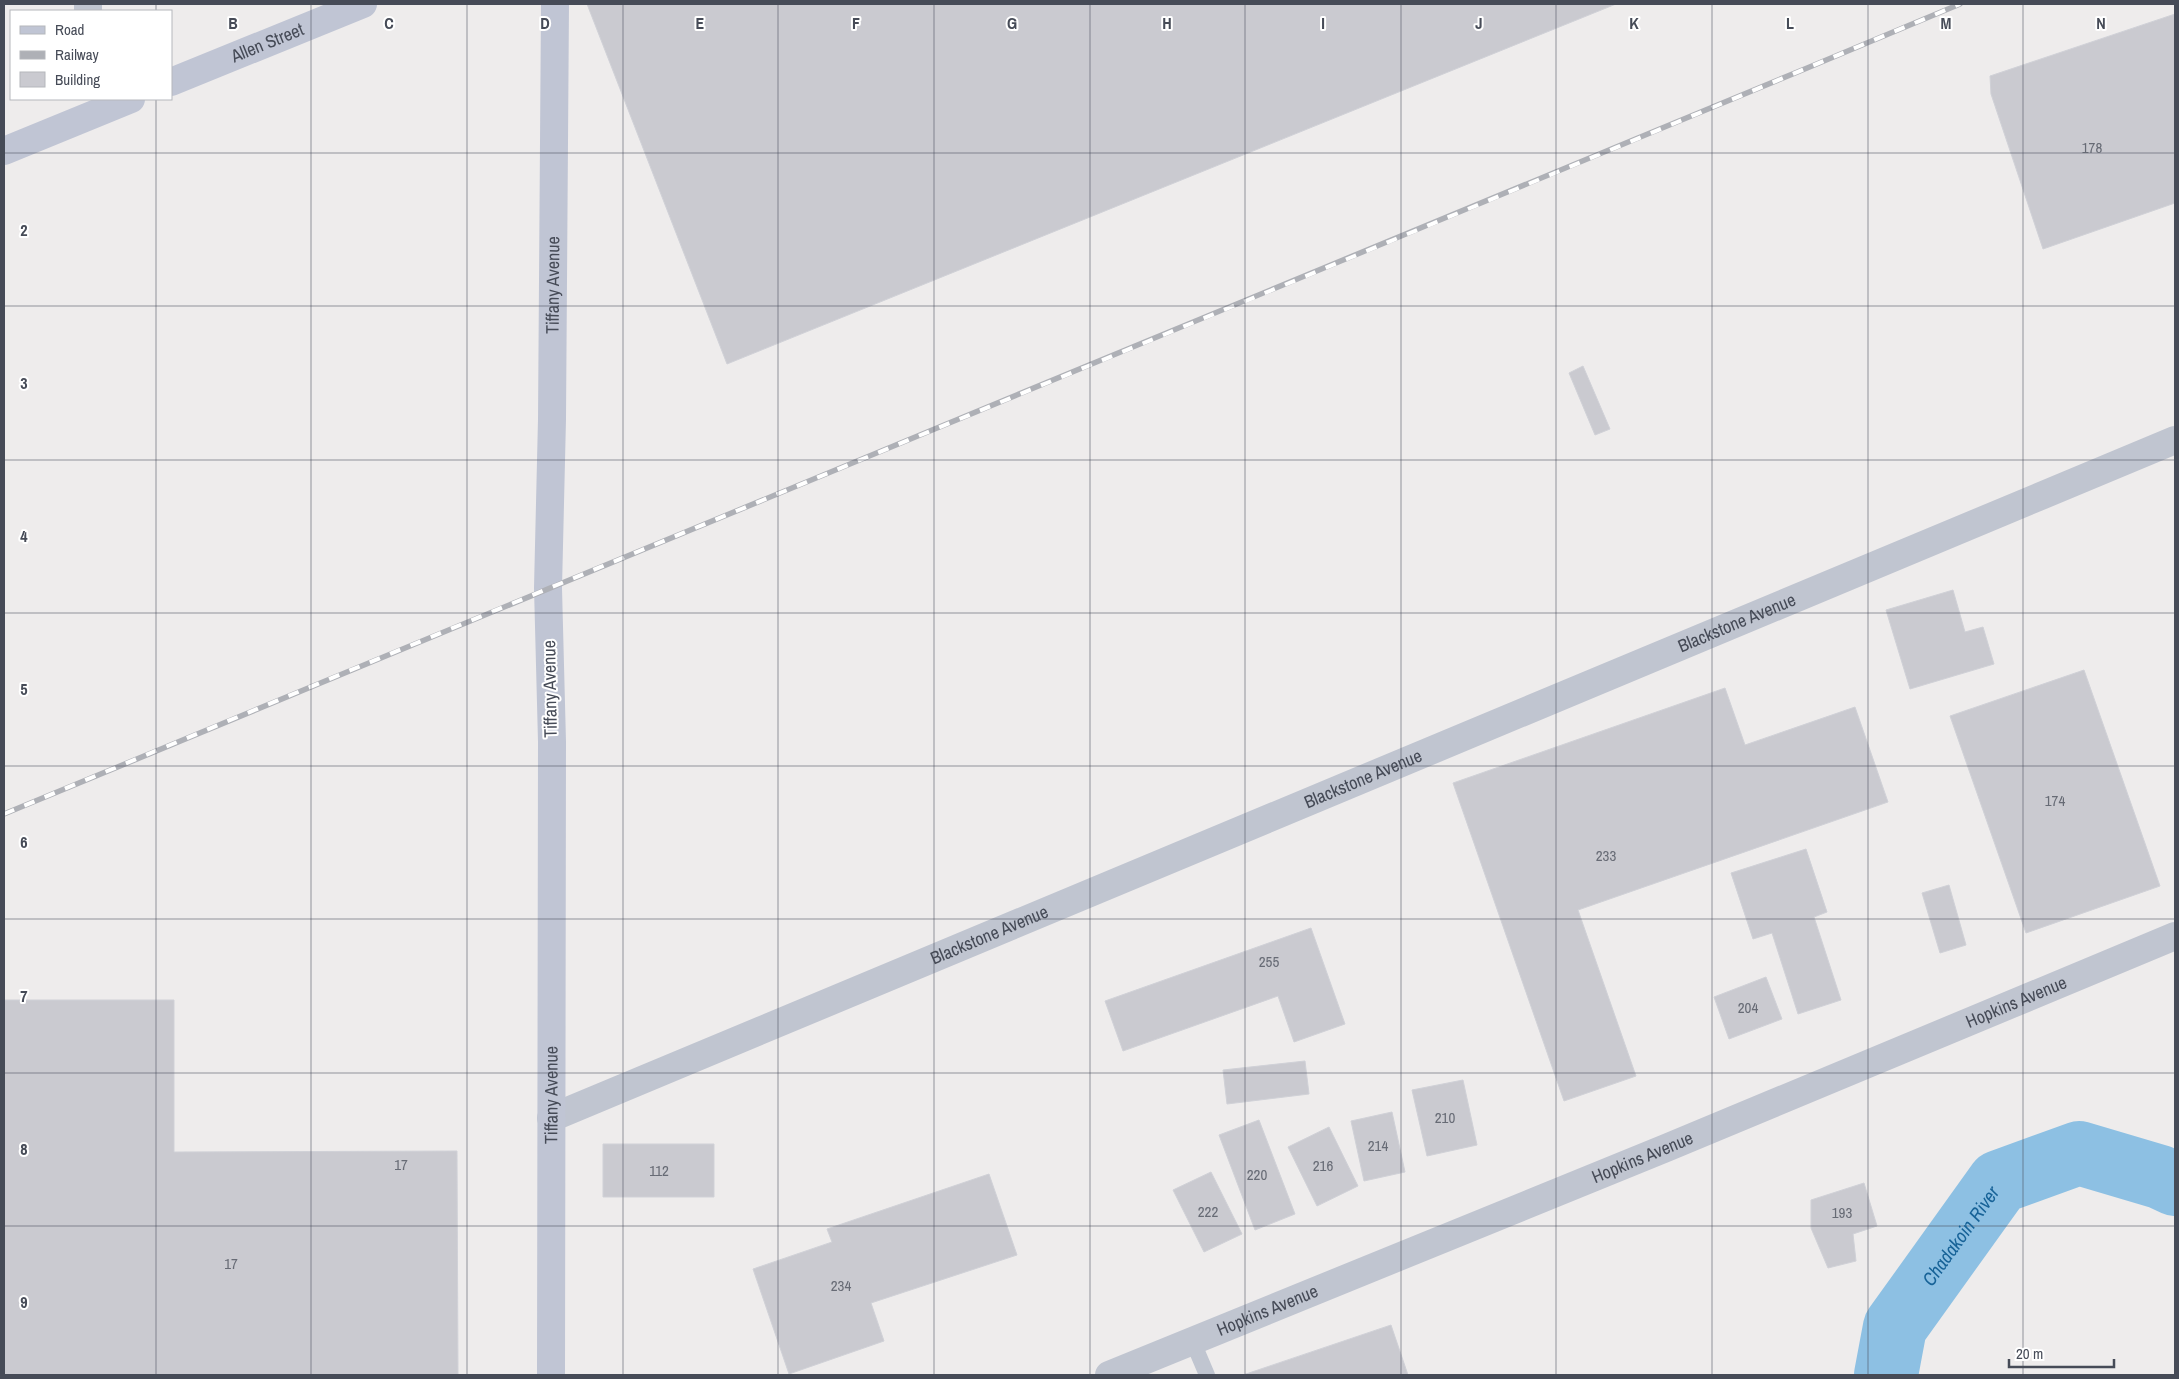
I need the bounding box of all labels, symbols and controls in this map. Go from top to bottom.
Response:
legend [10,10,172,100]
text: B [228,12,238,34]
text: C [384,12,394,34]
text: D [540,12,550,34]
text: E [696,12,705,34]
text: F [852,12,860,34]
text: G [1007,12,1017,34]
text: H [1162,12,1172,34]
text: I [1321,12,1325,34]
text: J [1475,12,1483,34]
text: K [1629,12,1639,34]
text: L [1786,12,1794,34]
text: M [1941,12,1952,34]
text: N [2096,12,2106,34]
street label: Allen Street [226,16,307,69]
text: Road [55,19,84,40]
text: Railway [55,44,100,65]
text: Building [55,69,100,90]
house number: 178 [2082,137,2102,158]
text: 2 [20,219,28,241]
street label: Tiffany Avenue [540,236,565,334]
text: 3 [20,372,28,394]
text: 4 [20,525,28,547]
street label: Blackstone Avenue [1674,587,1799,658]
street label: Tiffany Avenue [536,640,563,738]
text: 5 [20,678,28,700]
street label: Blackstone Avenue [1300,743,1426,814]
house number: 174 [2045,790,2065,811]
text: 6 [20,831,28,853]
house number: 233 [1596,845,1616,866]
street label: Blackstone Avenue [926,899,1052,970]
house number: 255 [1259,951,1279,972]
street label: Hopkins Avenue [1962,969,2071,1034]
text: 7 [20,985,28,1007]
house number: 204 [1738,997,1758,1018]
street label: Tiffany Avenue [538,1046,564,1144]
house number: 210 [1435,1107,1455,1128]
street label: Hopkins Avenue [1588,1125,1697,1189]
house number: 214 [1368,1135,1388,1156]
text: 8 [20,1138,28,1160]
house number: 17 [394,1154,408,1175]
house number: 216 [1313,1155,1333,1176]
house number: 112 [649,1160,669,1181]
house number: 220 [1247,1164,1267,1185]
water label: Chadakoin River [1916,1180,2006,1291]
house number: 222 [1198,1201,1218,1222]
house number: 193 [1832,1202,1852,1223]
house number: 17 [224,1253,238,1274]
house number: 234 [831,1275,851,1296]
street label: Hopkins Avenue [1213,1278,1322,1342]
text: 9 [20,1291,28,1313]
scale bar [2009,1336,2114,1368]
text: 20 m [2016,1343,2043,1364]

